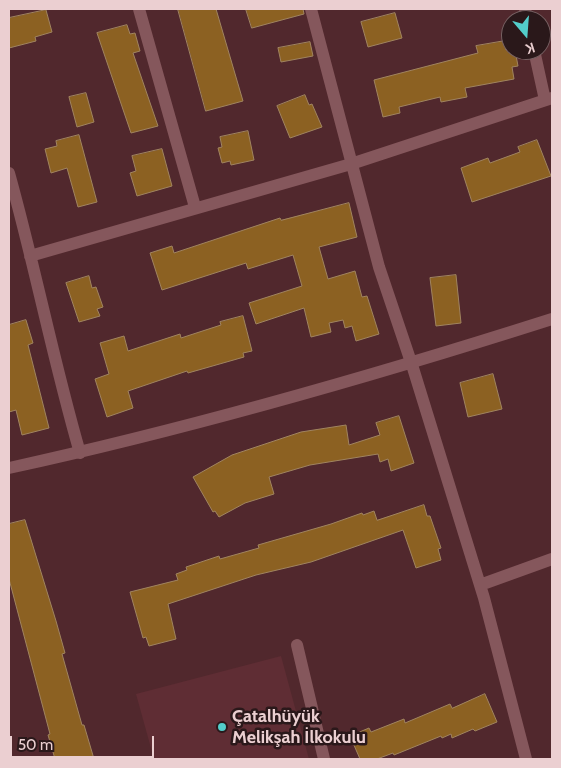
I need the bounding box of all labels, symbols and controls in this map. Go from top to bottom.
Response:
north arrow [501,10,551,60]
text: K [523,38,537,58]
place label: Çatalhüyük Melikşah İlkokulu [232,706,366,749]
marker: Çatalhüyük Melikşah İlkokulu [216,721,228,733]
scale bar [12,726,156,758]
text: 50 m [18,736,53,754]

